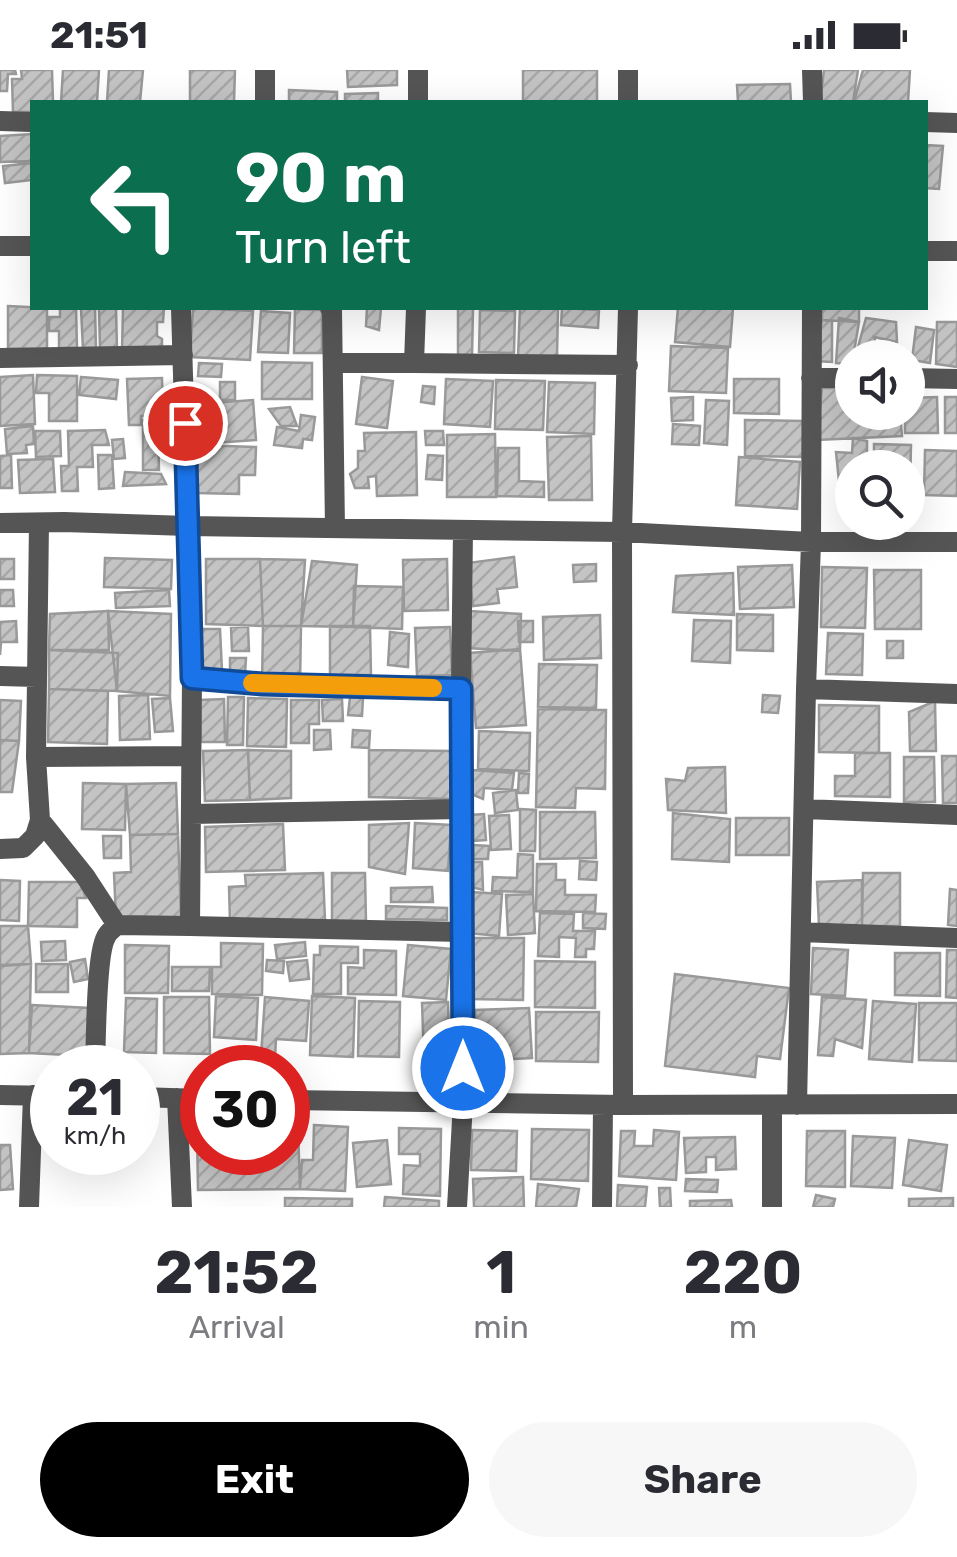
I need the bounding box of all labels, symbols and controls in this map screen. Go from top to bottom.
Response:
text: 21:51 [50,12,148,58]
text: 90 m [235,137,407,220]
icon: left [70,140,200,270]
text: Turn left [235,221,411,274]
map controls [835,340,925,540]
button: sound [835,340,925,430]
pin [143,381,228,466]
icon: arrive [158,396,213,451]
button: search [835,450,925,540]
position arrow [411,1016,515,1120]
speed limit sign: 30 [180,1045,310,1175]
text: 21 [66,1068,124,1128]
text: km/h [64,1121,126,1150]
text: 21:52 [155,1237,319,1308]
text: 1 [486,1237,516,1308]
text: 220 [684,1237,802,1308]
text: Arrival [189,1308,285,1346]
text: min [473,1308,529,1346]
text: m [729,1308,757,1346]
button: Exit [40,1422,469,1537]
button: Share [489,1422,917,1537]

